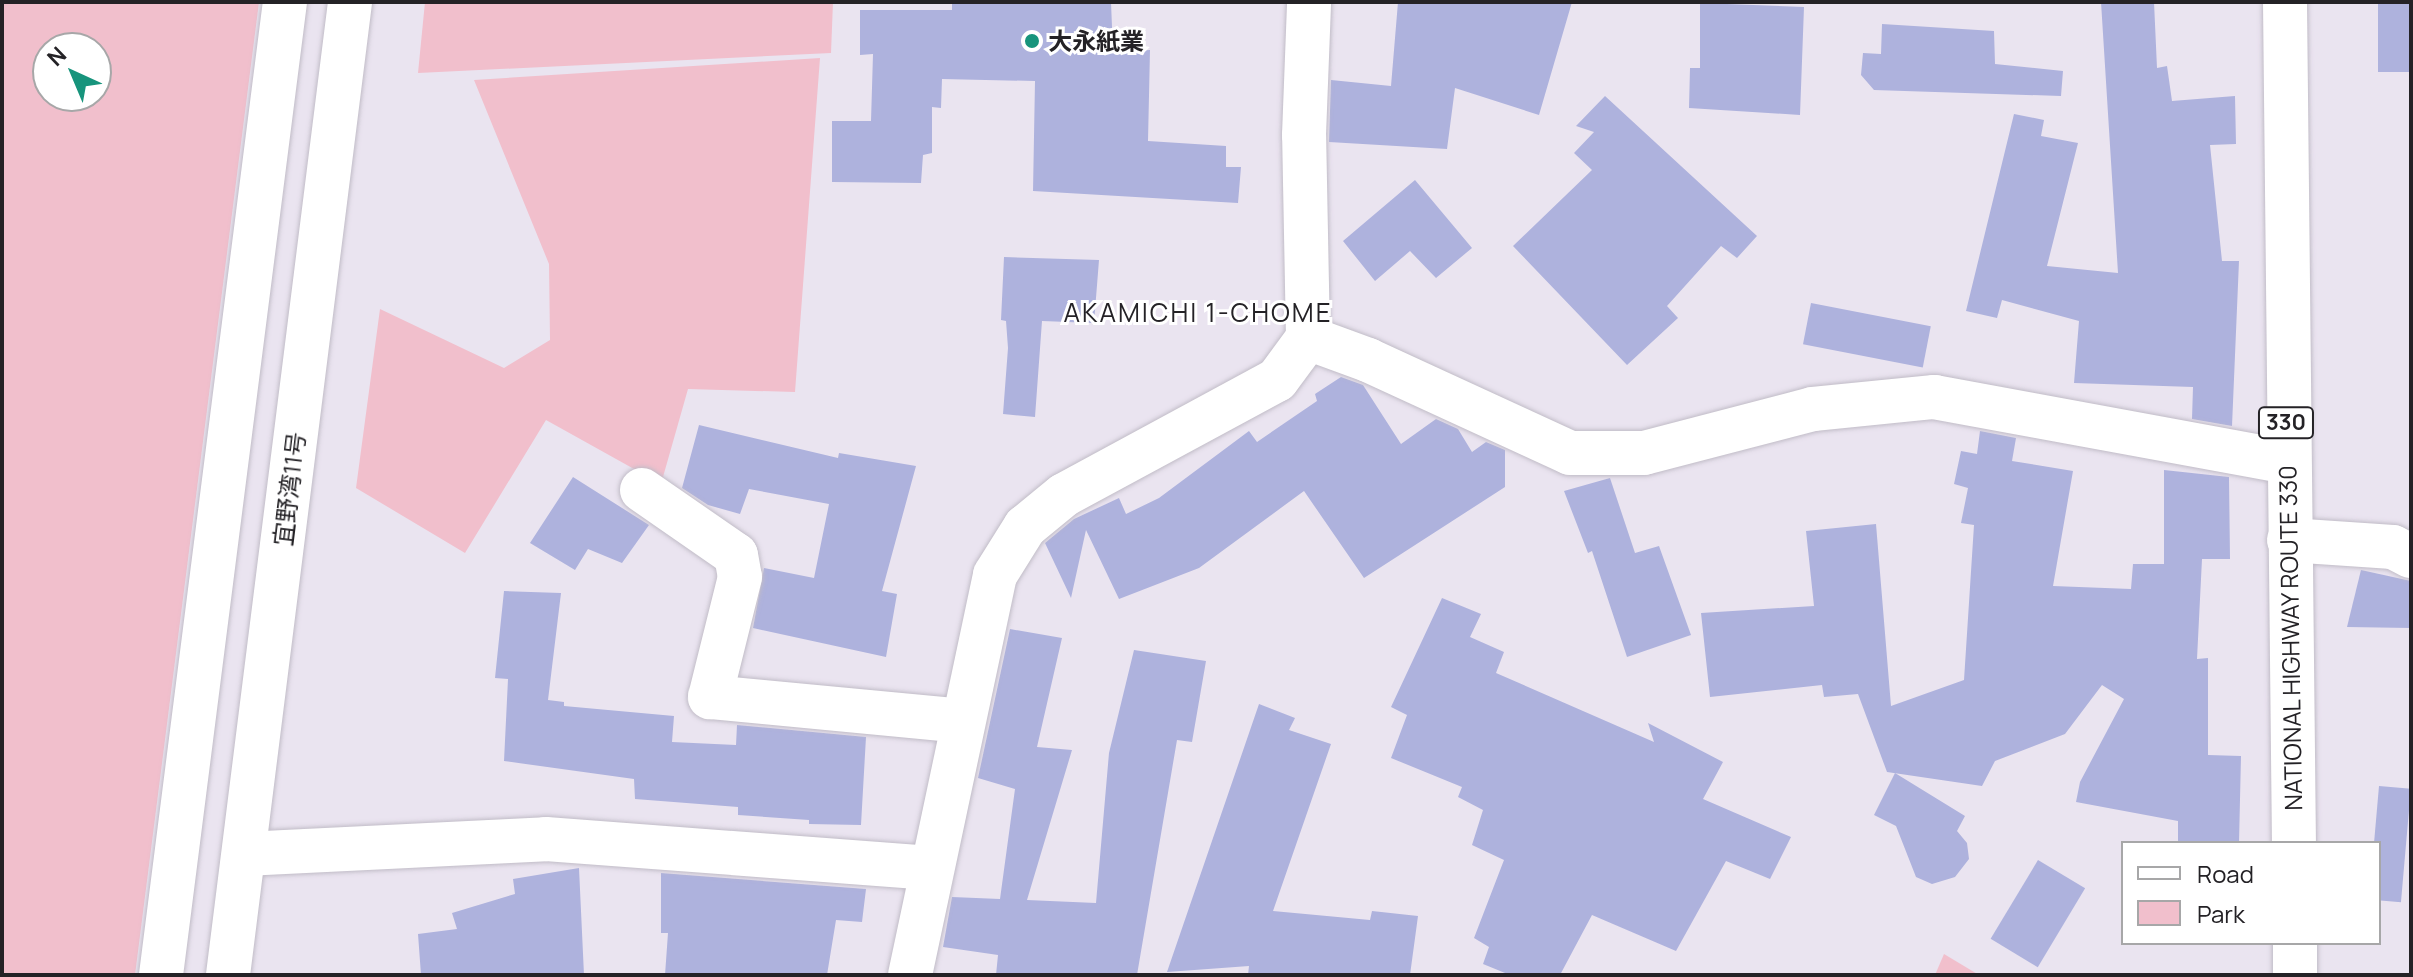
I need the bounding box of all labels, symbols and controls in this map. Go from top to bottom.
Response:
place label: 大永紙業 [1048,27,1144,55]
north arrow [32,32,112,112]
marker: 大永紙業 [1023,32,1041,50]
text: N [41,40,73,72]
district label: AKAMICHI 1-CHOME [1064,297,1332,329]
road number: 330 [2256,405,2316,441]
street label: 宜野湾11号 [268,430,310,548]
street label: NATIONAL HIGHWAY ROUTE 330 [2273,464,2307,812]
legend [2121,841,2381,945]
text: Road [2197,857,2254,890]
text: Park [2197,897,2245,930]

